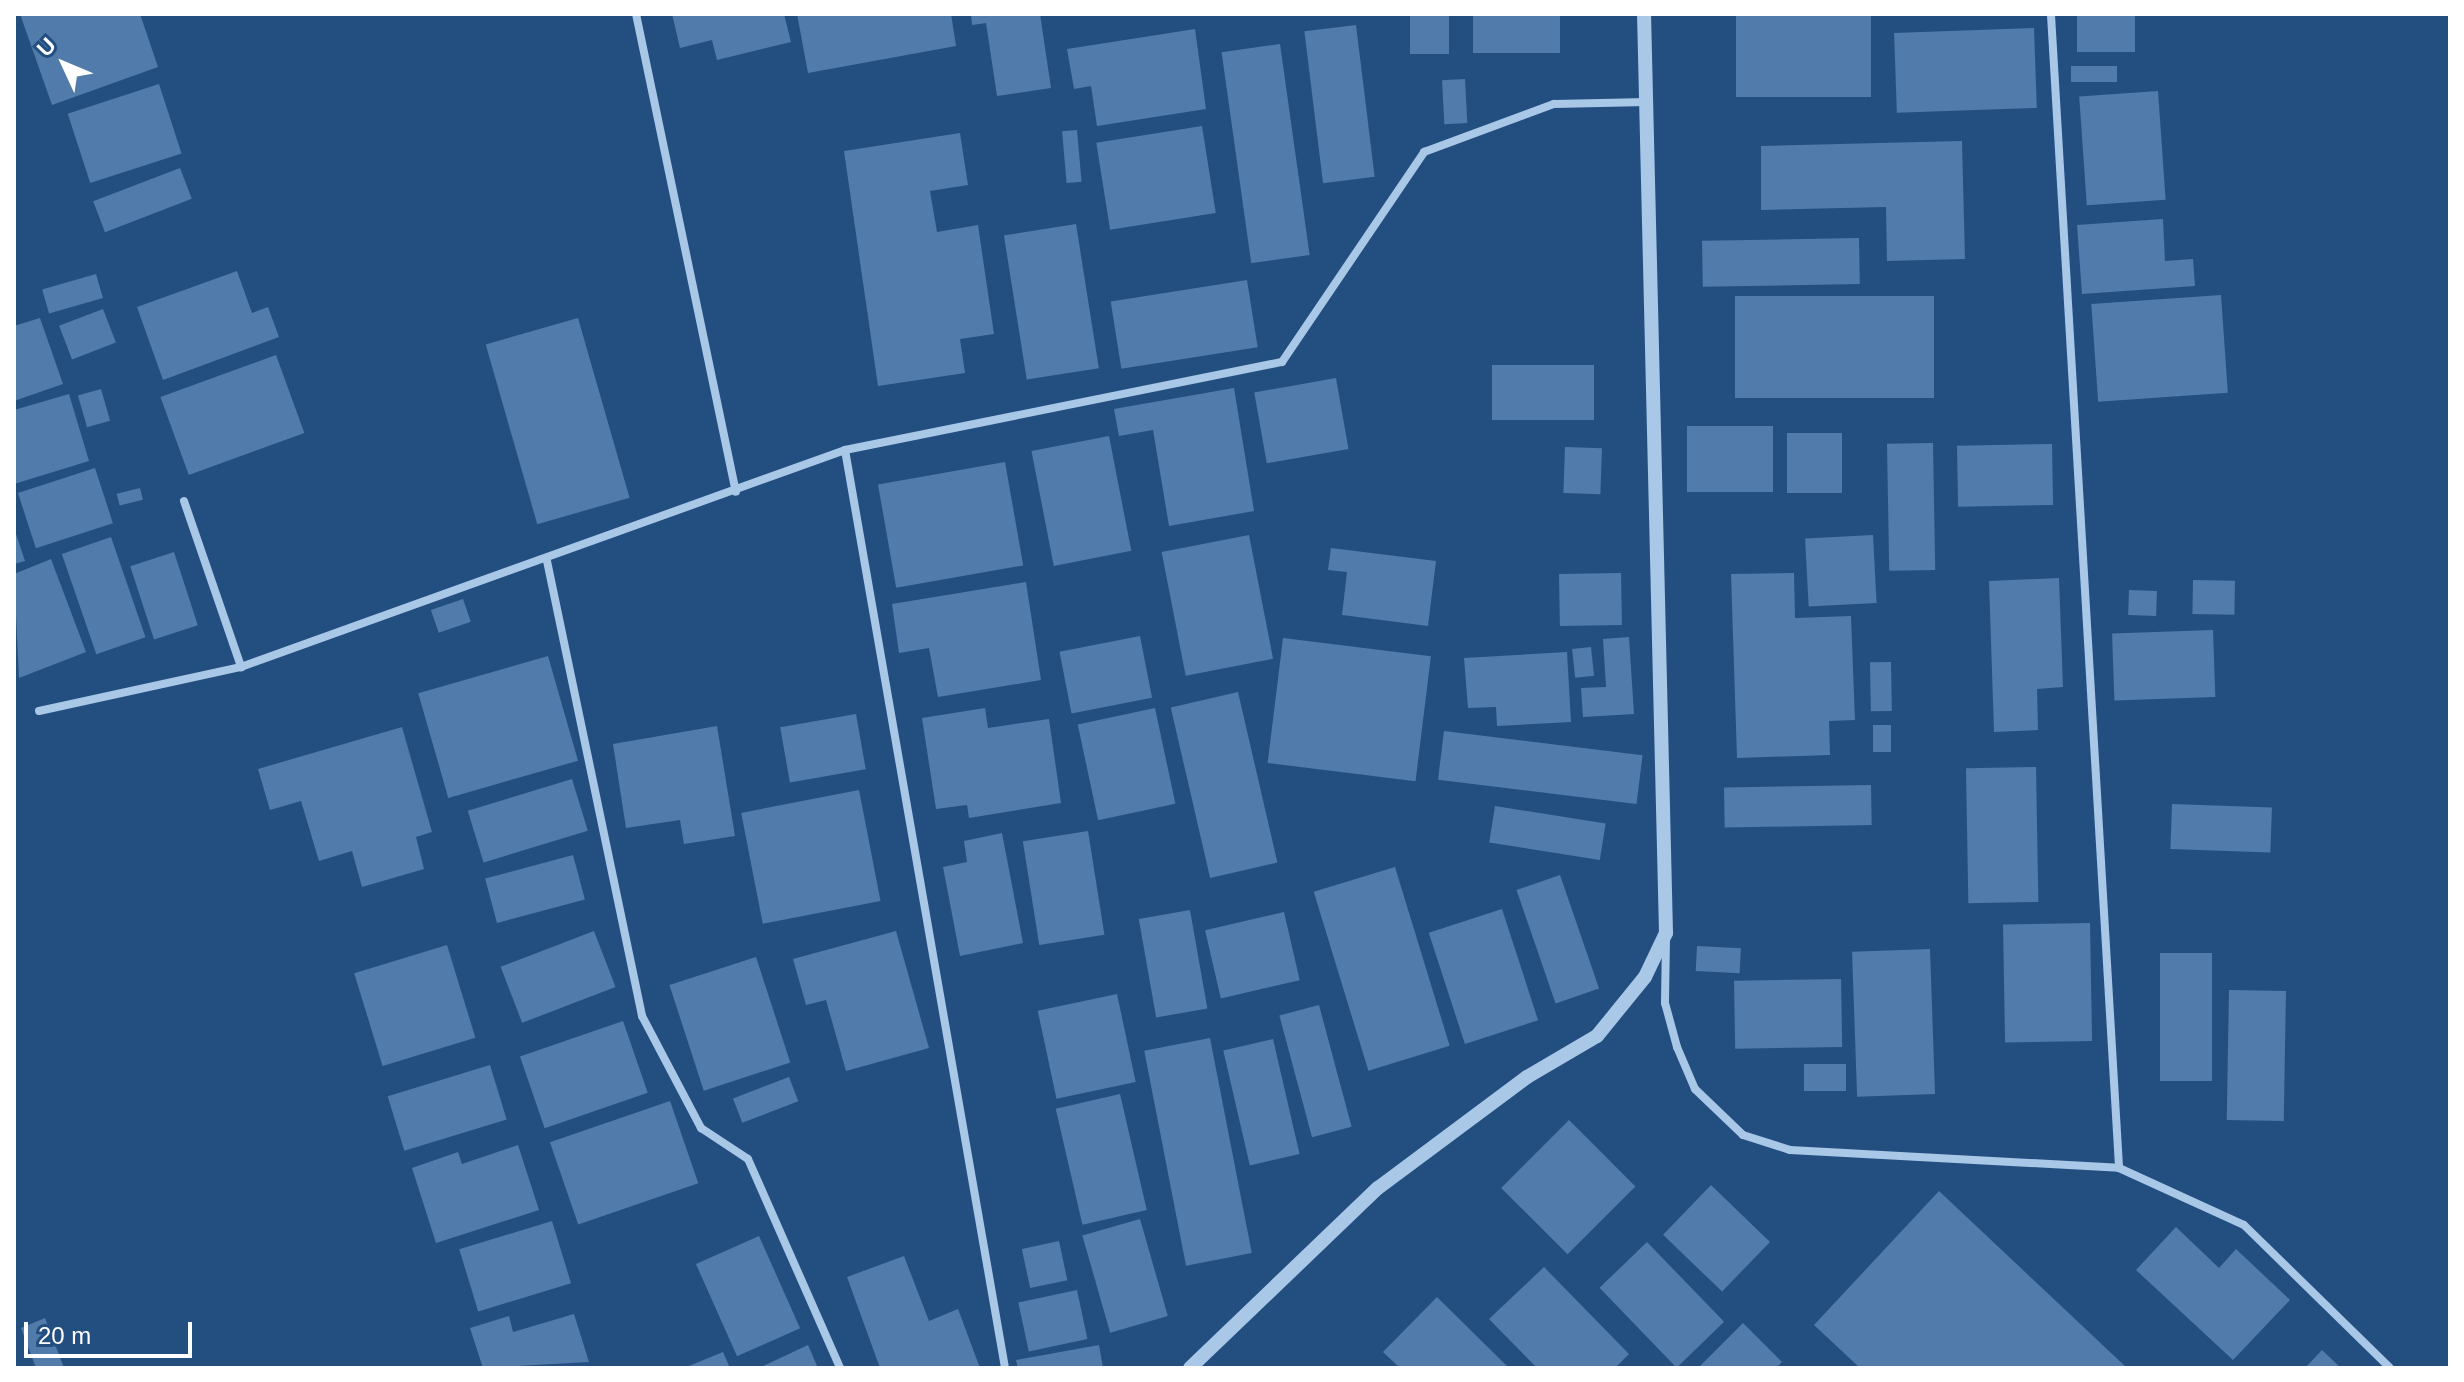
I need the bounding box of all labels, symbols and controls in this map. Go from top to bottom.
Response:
north arrow [24,24,104,104]
text: U [32,33,61,61]
scale bar [28,1306,196,1356]
text: 20 m [38,1322,91,1349]

